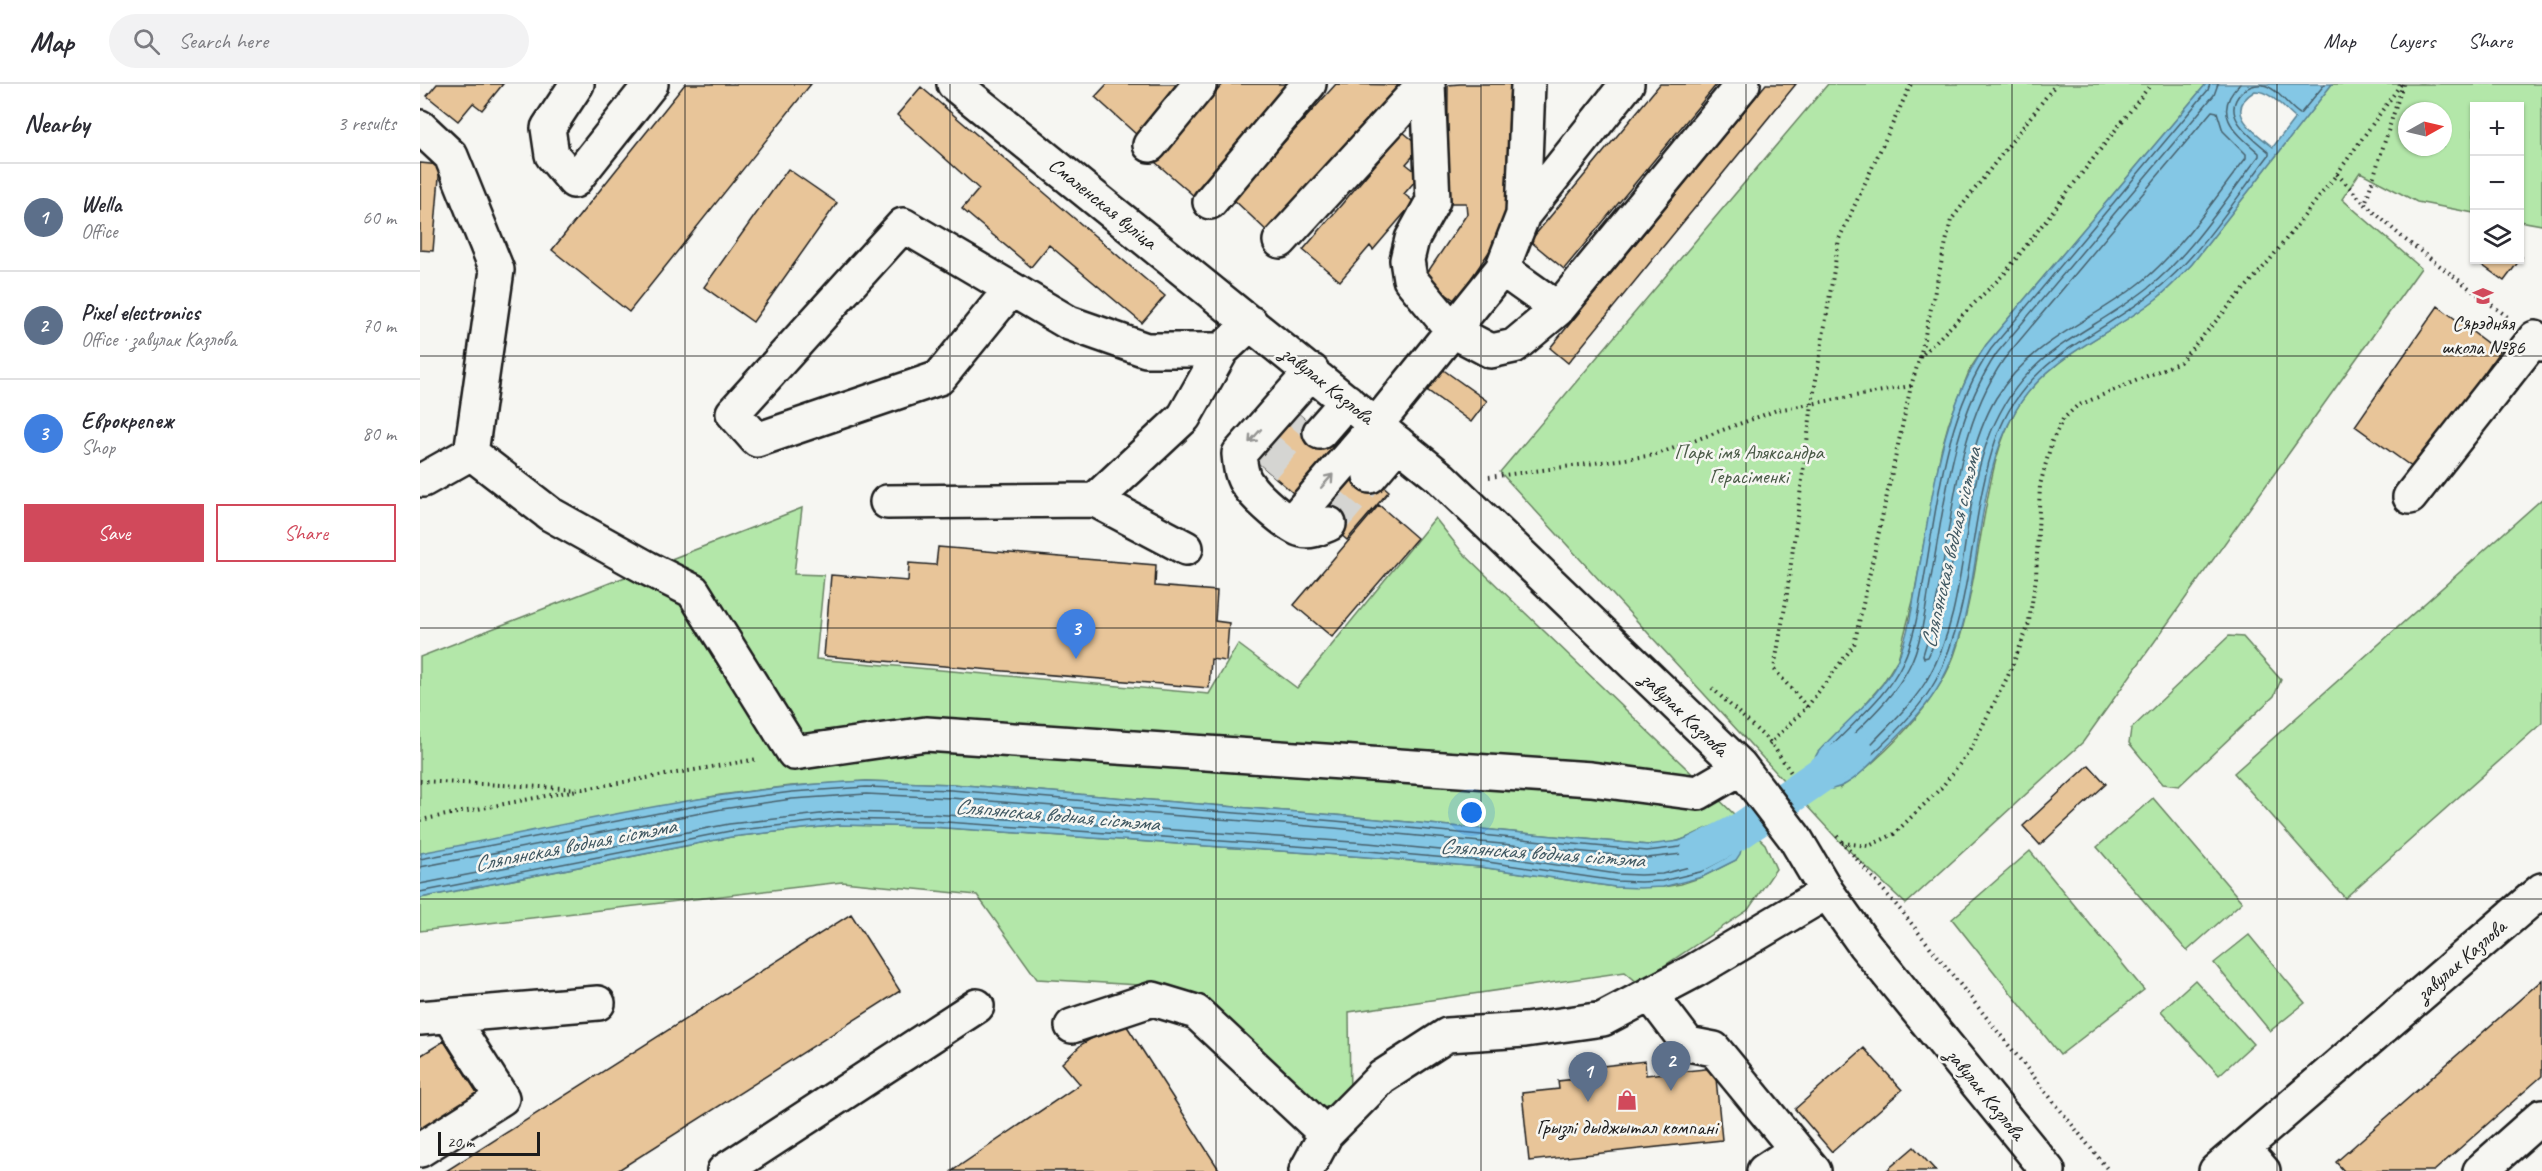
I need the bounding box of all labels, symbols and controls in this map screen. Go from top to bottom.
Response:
search box [109,14,529,68]
text: Map [30,24,73,59]
icon: search [130,25,163,58]
text: Search here [178,27,268,55]
text: Map [2323,28,2356,54]
text: Layers [2389,28,2435,54]
text: Share [2468,28,2512,54]
north arrow [2398,102,2452,156]
map controls [2470,102,2524,264]
button: + [2470,102,2524,156]
text: Nearby [24,107,89,140]
text: 3 results [337,111,396,136]
street label: Смаленская вуліца [1044,151,1164,256]
button: − [2470,156,2524,210]
text: Wella [81,191,121,219]
text: 1 [39,205,48,230]
text: 60 m [362,205,396,230]
button: layers [2470,210,2524,264]
text: Office [81,219,118,244]
school or university icon: Сярэдняя школа №86 [2471,284,2495,308]
text: Pixel electronics [81,299,200,327]
place label: Сярэдняя школа №86 [2441,310,2525,360]
text: 2 [39,313,48,338]
text: 70 m [362,313,396,338]
text: Office · завулак Казлова [81,327,236,352]
street label: завулак Казлова [1274,338,1381,432]
text: Еврокрепеж [81,407,173,435]
text: 3 [39,421,48,446]
text: 80 m [362,421,396,446]
one-way arrow [1248,428,1262,443]
text: Shop [81,435,115,460]
park label: Парк імя Аляксандра Герасіменкі [1674,439,1826,489]
water label: Сляпянская водная сістэма [1914,443,1988,651]
one-way arrow [1321,473,1334,489]
button: Save [24,504,204,562]
button: Share [216,504,396,562]
pin: 3 [1056,610,1096,659]
street label: завулак Казлова [1633,664,1736,764]
water label: Сляпянская водная сістэма [954,792,1163,838]
your location [1457,798,1486,827]
water label: Сляпянская водная сістэма [472,811,680,878]
water label: Сляпянская водная сістэма [1439,832,1647,874]
street label: завулак Казлова [2408,912,2514,1009]
street label: завулак Казлова [1938,1040,2032,1148]
pin: 2 [1652,1042,1690,1091]
pin: 1 [1568,1052,1608,1102]
shop icon: Грызлі дыджытал компані [1615,1088,1639,1112]
place label: Грызлі дыджытал компані [1537,1114,1720,1141]
scale bar [438,1129,540,1156]
text: 20 m [447,1132,474,1152]

